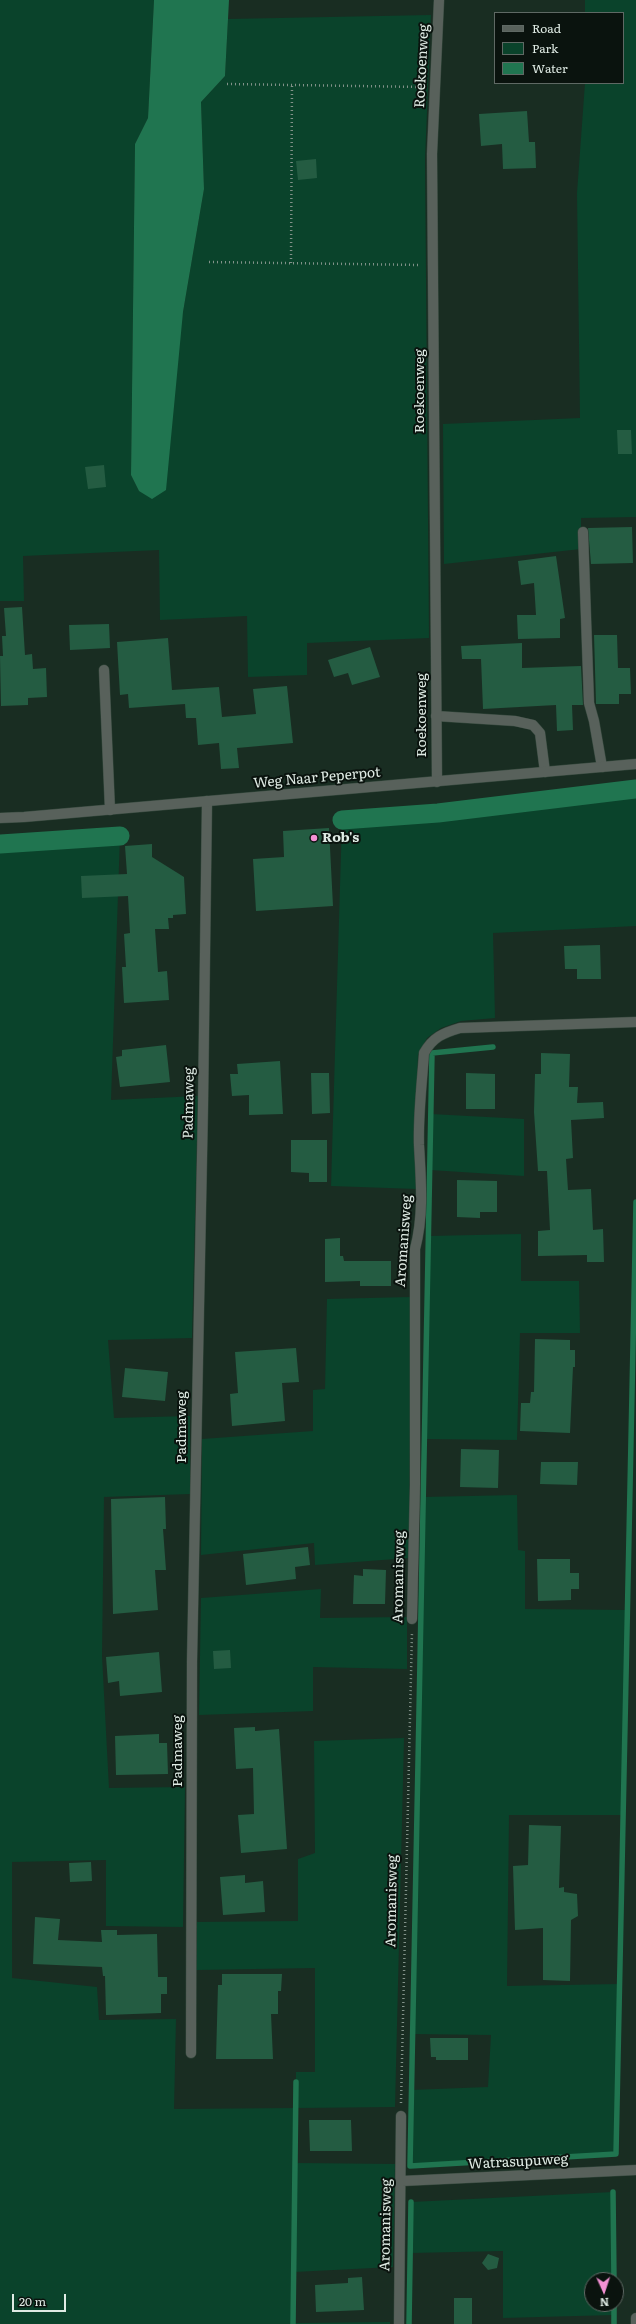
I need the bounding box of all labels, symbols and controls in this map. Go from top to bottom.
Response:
legend [494,12,624,84]
text: Road [532,19,561,37]
street label: Roekoenweg [411,23,433,109]
text: Park [532,39,558,57]
text: Water [532,59,568,77]
street label: Roekoenweg [412,349,428,433]
street label: Roekoenweg [414,673,430,757]
street label: Weg Naar Peperpot [253,764,381,792]
place label: Rob's [322,830,359,846]
marker: Rob's [309,833,319,843]
street label: Padmaweg [180,1067,198,1139]
street label: Aromanisweg [392,1194,416,1288]
street label: Padmaweg [174,1391,190,1463]
street label: Aromanisweg [390,1531,408,1623]
street label: Padmaweg [170,1715,186,1787]
street label: Aromanisweg [383,1855,401,1947]
street label: Watrasupuweg [467,2151,569,2173]
street label: Aromanisweg [377,2179,395,2271]
north arrow [584,2272,624,2312]
scale bar [14,2286,68,2312]
text: 20 m [19,2292,46,2310]
text: N [600,2295,610,2311]

